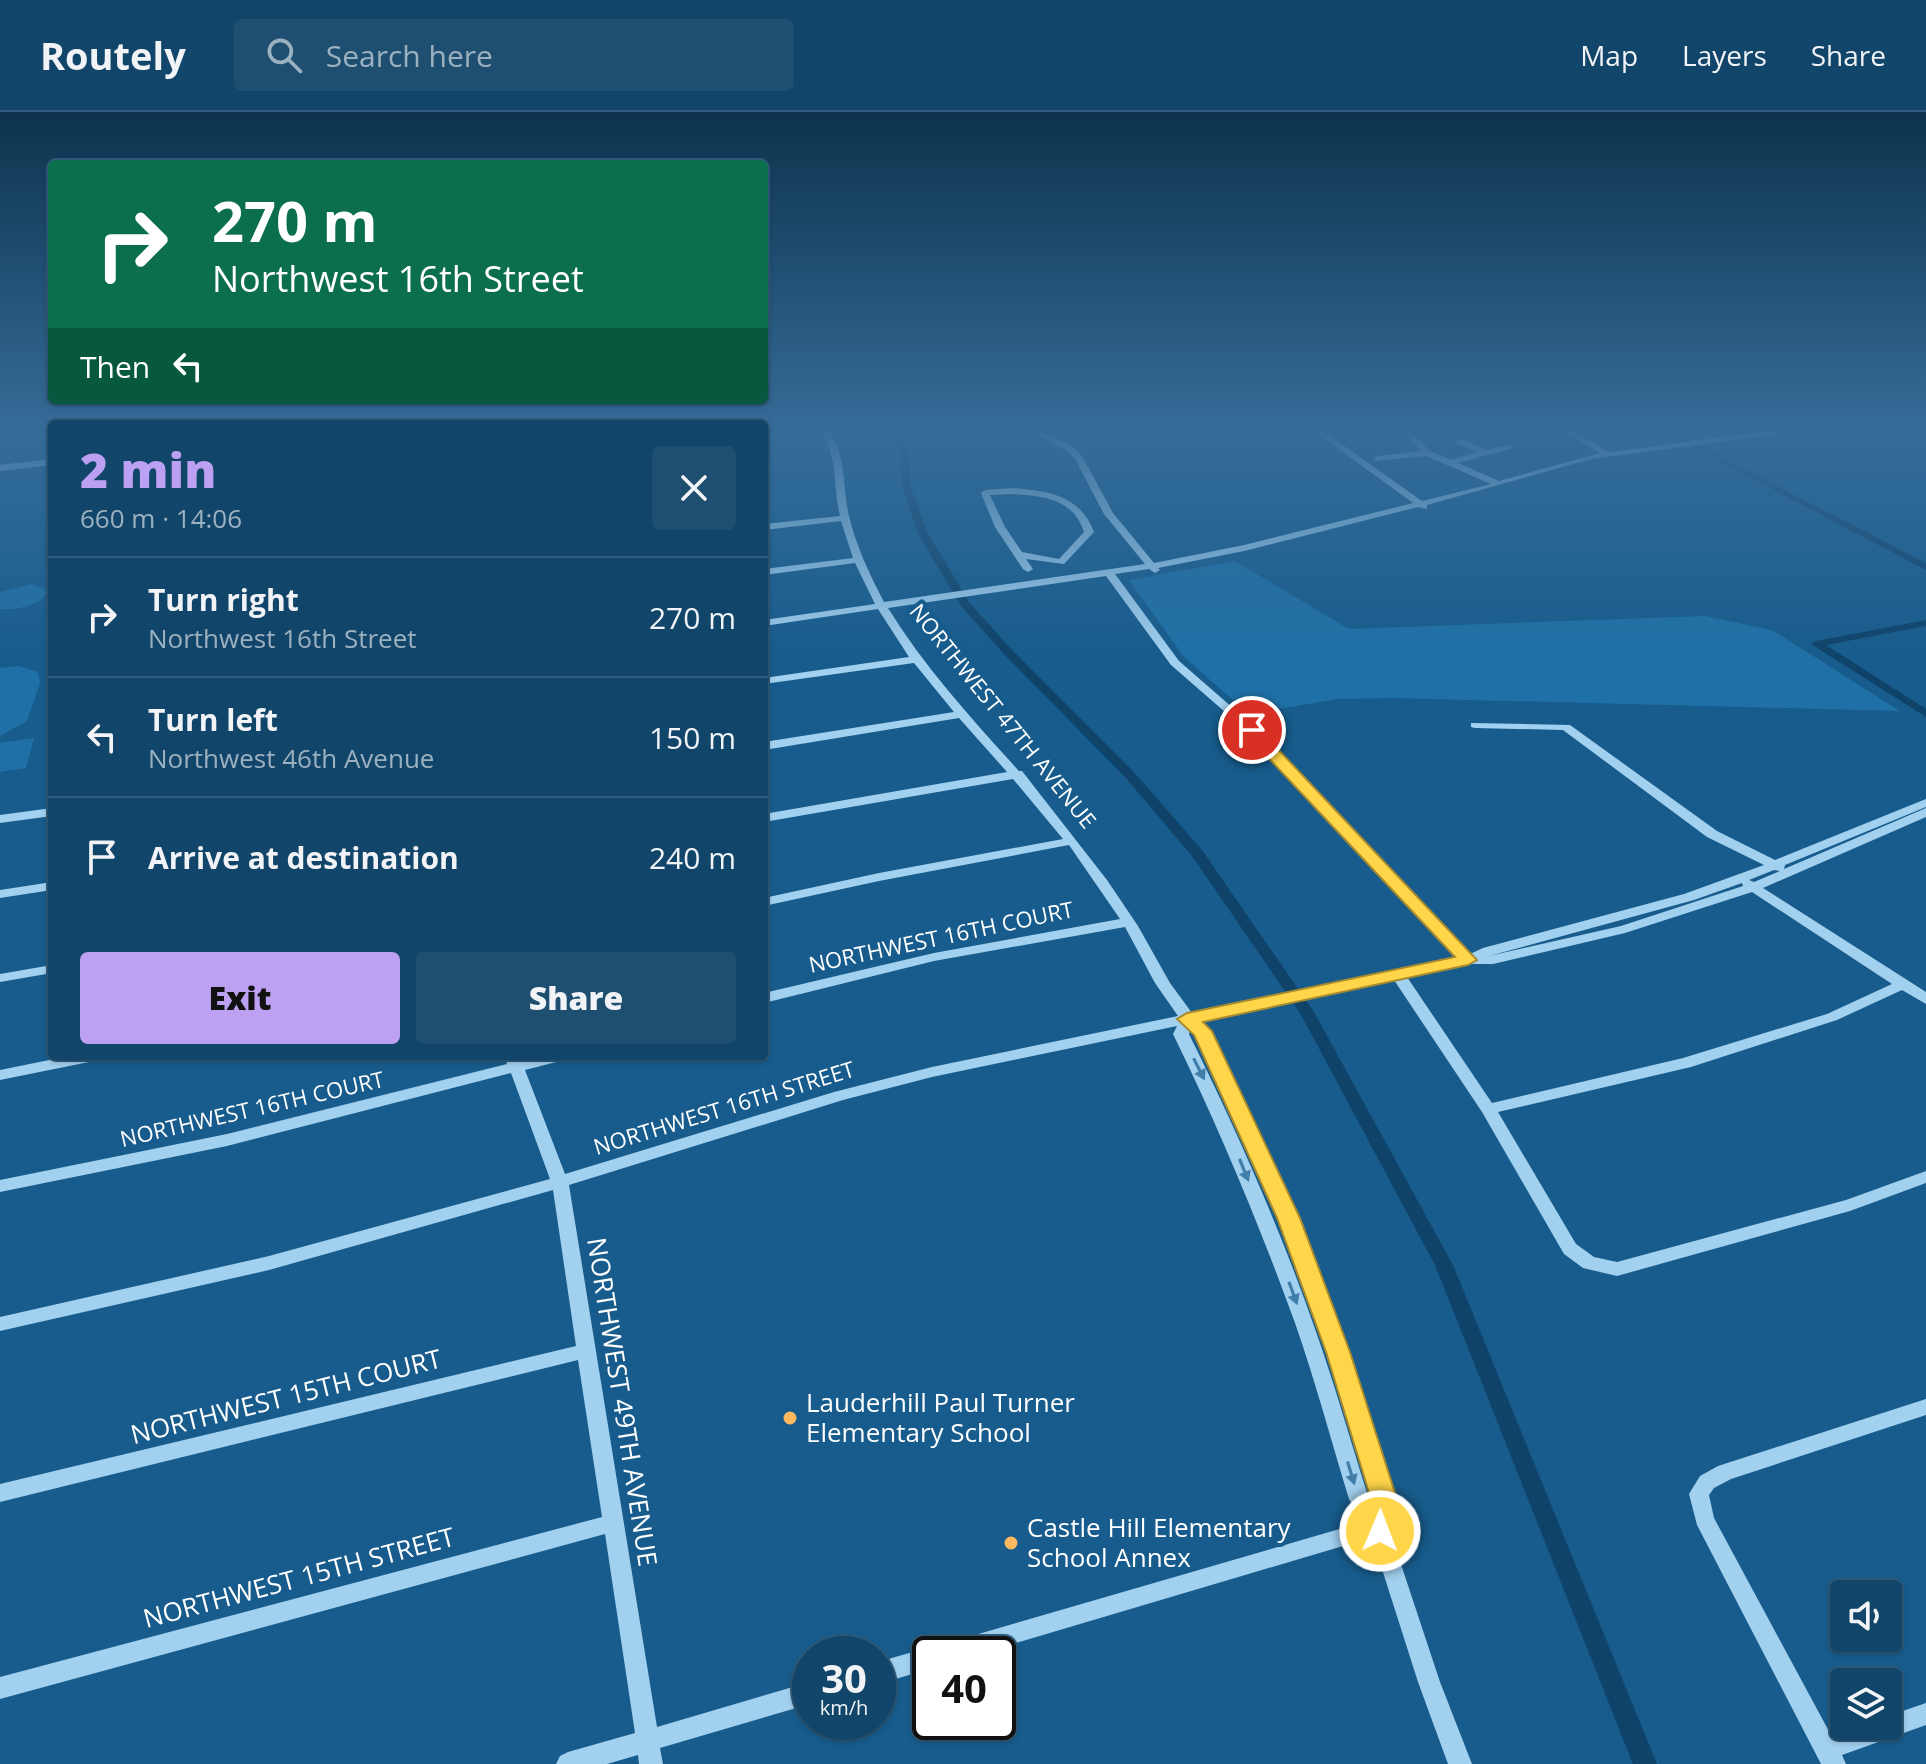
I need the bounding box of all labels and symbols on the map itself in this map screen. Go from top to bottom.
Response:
street label: NORTHWEST 47TH AVENUE [904,597,1104,834]
pin [1218,696,1286,764]
street label: NORTHWEST 16TH COURT [806,893,1076,979]
street label: NORTHWEST 16TH STREET [589,1053,858,1161]
one-way arrow [1193,1057,1206,1080]
street label: NORTHWEST 16TH COURT [117,1063,387,1153]
one-way arrow [1238,1158,1251,1181]
street label: NORTHWEST 49TH AVENUE [579,1235,667,1569]
one-way arrow [1287,1282,1300,1306]
street label: NORTHWEST 15TH COURT [127,1340,446,1452]
place label: Lauderhill Paul Turner Elementary School [806,1384,1075,1450]
marker: Lauderhill Paul Turner Elementary School [781,1409,799,1427]
one-way arrow [1345,1461,1358,1485]
position arrow [1338,1489,1422,1573]
place label: Castle Hill Elementary School Annex [1027,1509,1292,1575]
street label: NORTHWEST 15TH STREET [139,1518,459,1636]
marker: Castle Hill Elementary School Annex [1002,1534,1020,1552]
speed limit sign: 40 [912,1636,1016,1740]

